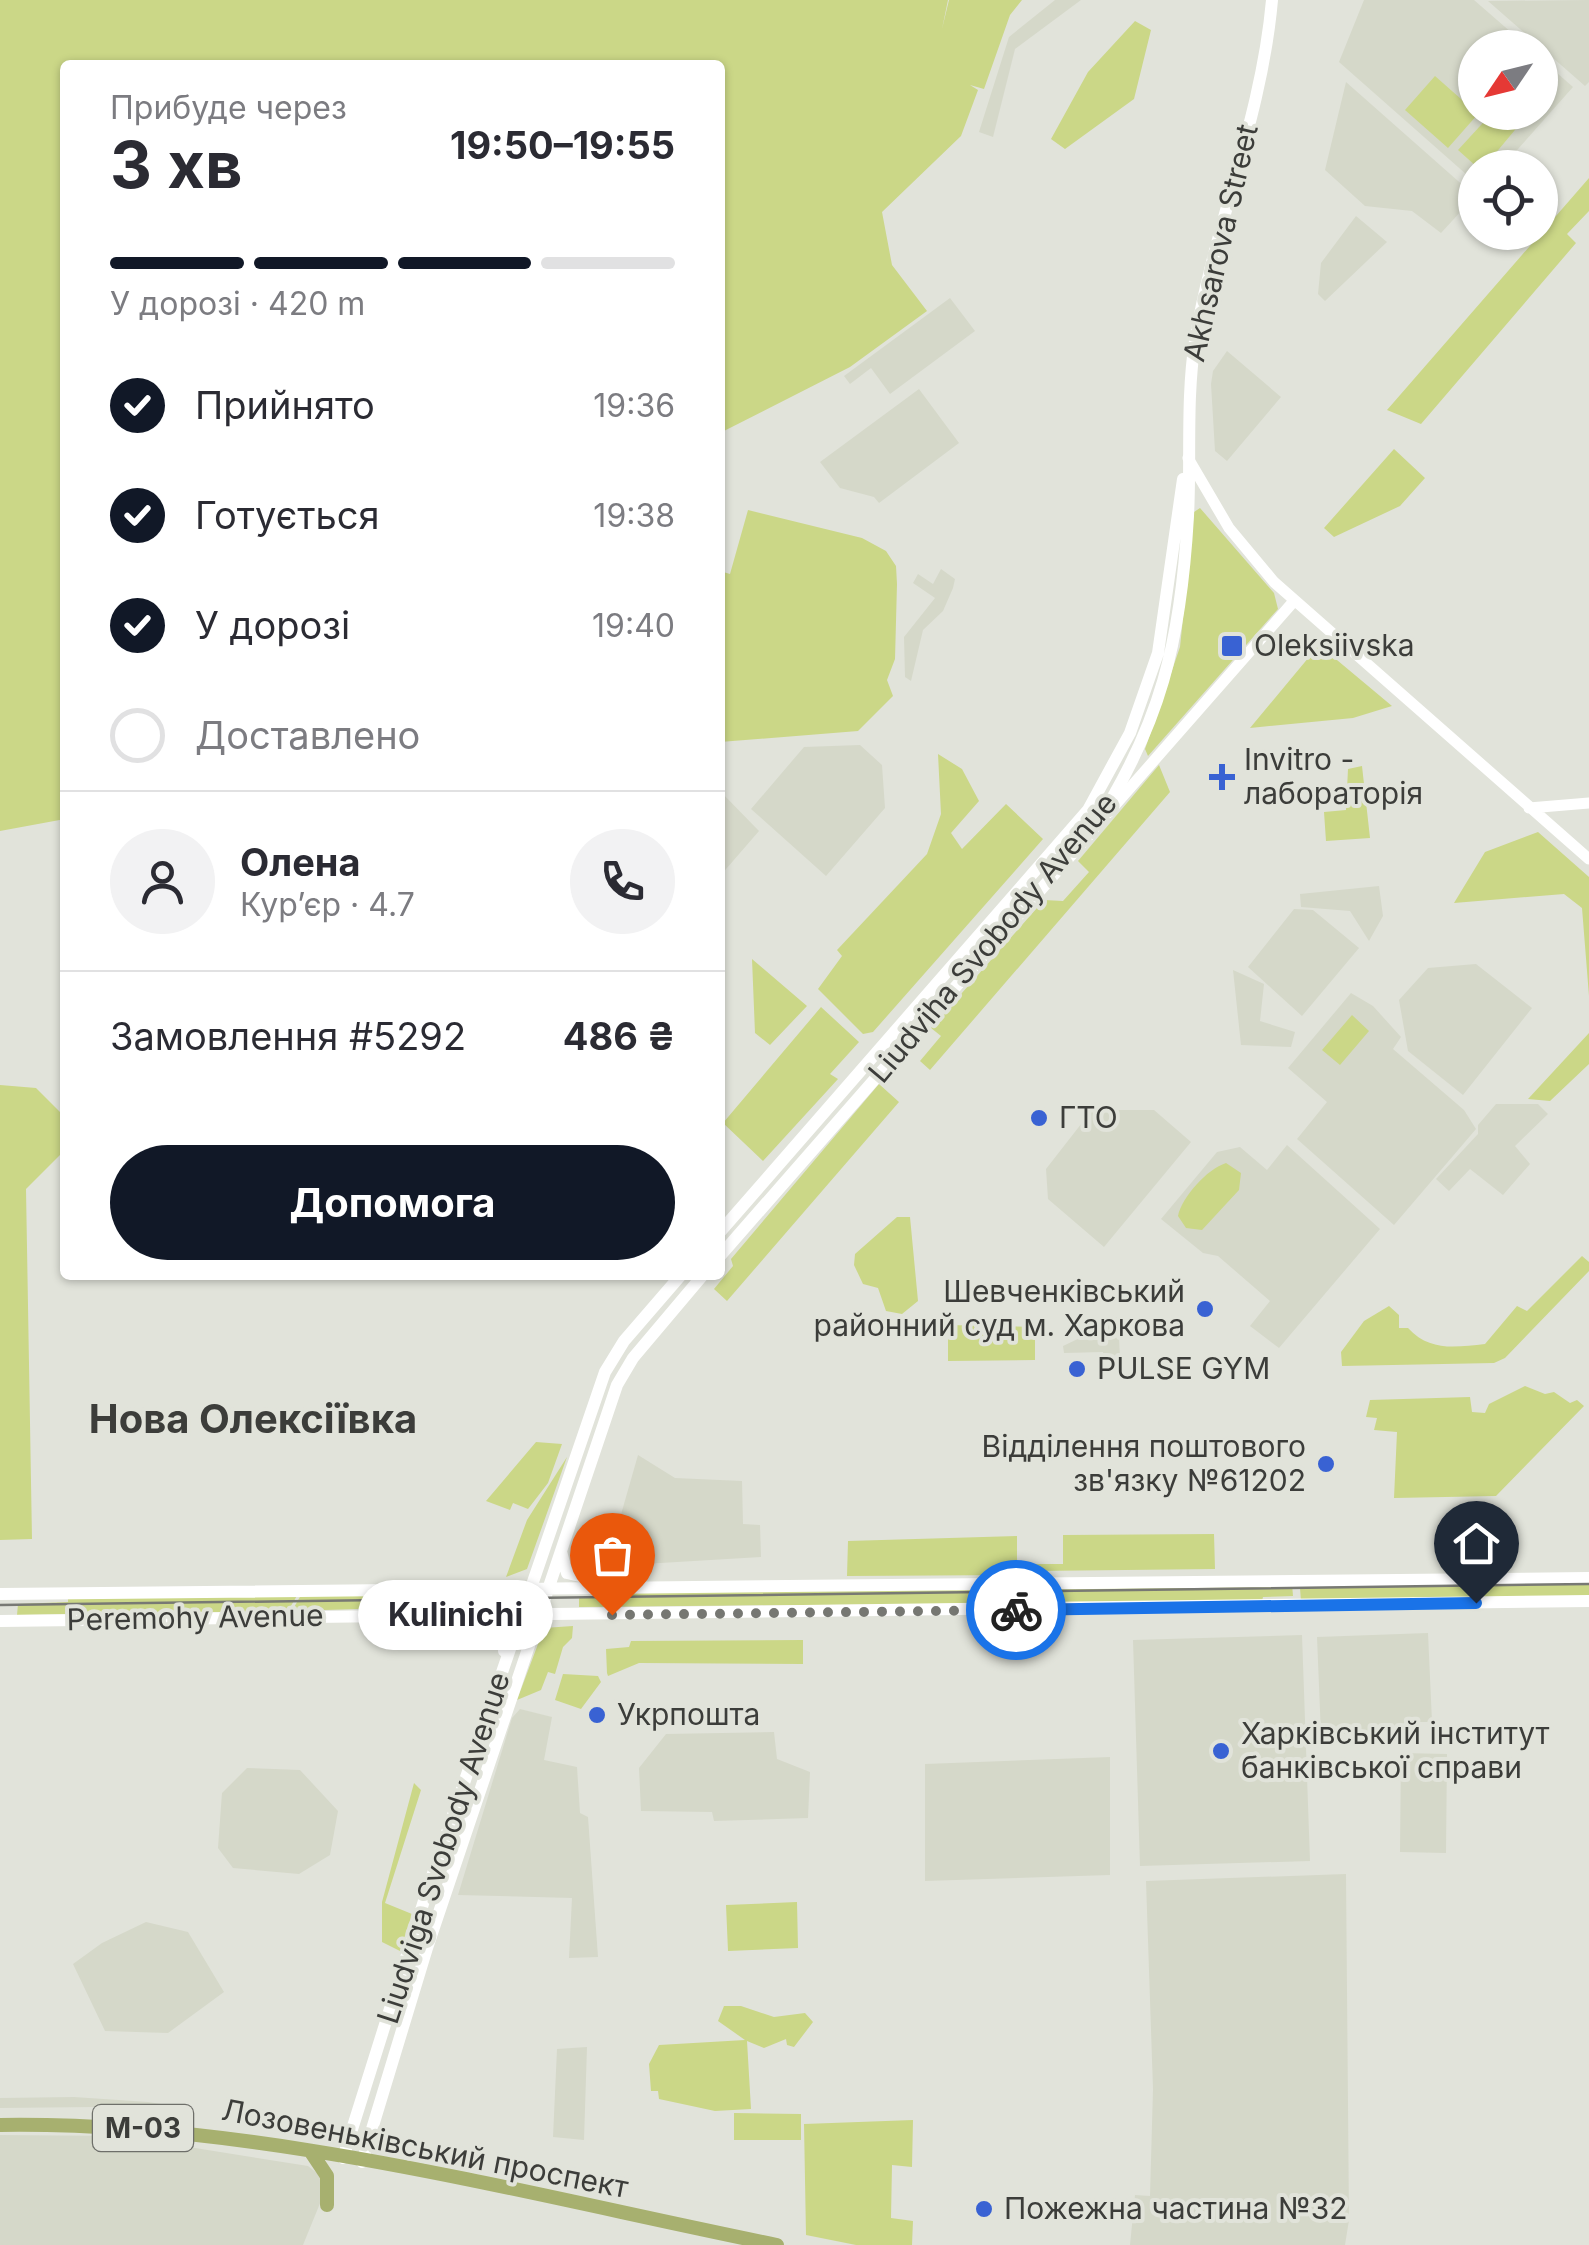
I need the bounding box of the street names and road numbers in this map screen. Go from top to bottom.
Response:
street label: Akhsarova Street [1175,120,1265,365]
street label: Liudviha Svobody Avenue [861,785,1124,1089]
street label: Peremohy Avenue [66,1597,324,1637]
street label: Liudviga Svobody Avenue [369,1667,517,2028]
street label: Лозовеньківський проспект [219,2091,631,2205]
road number: М-03 [93,2105,193,2151]

